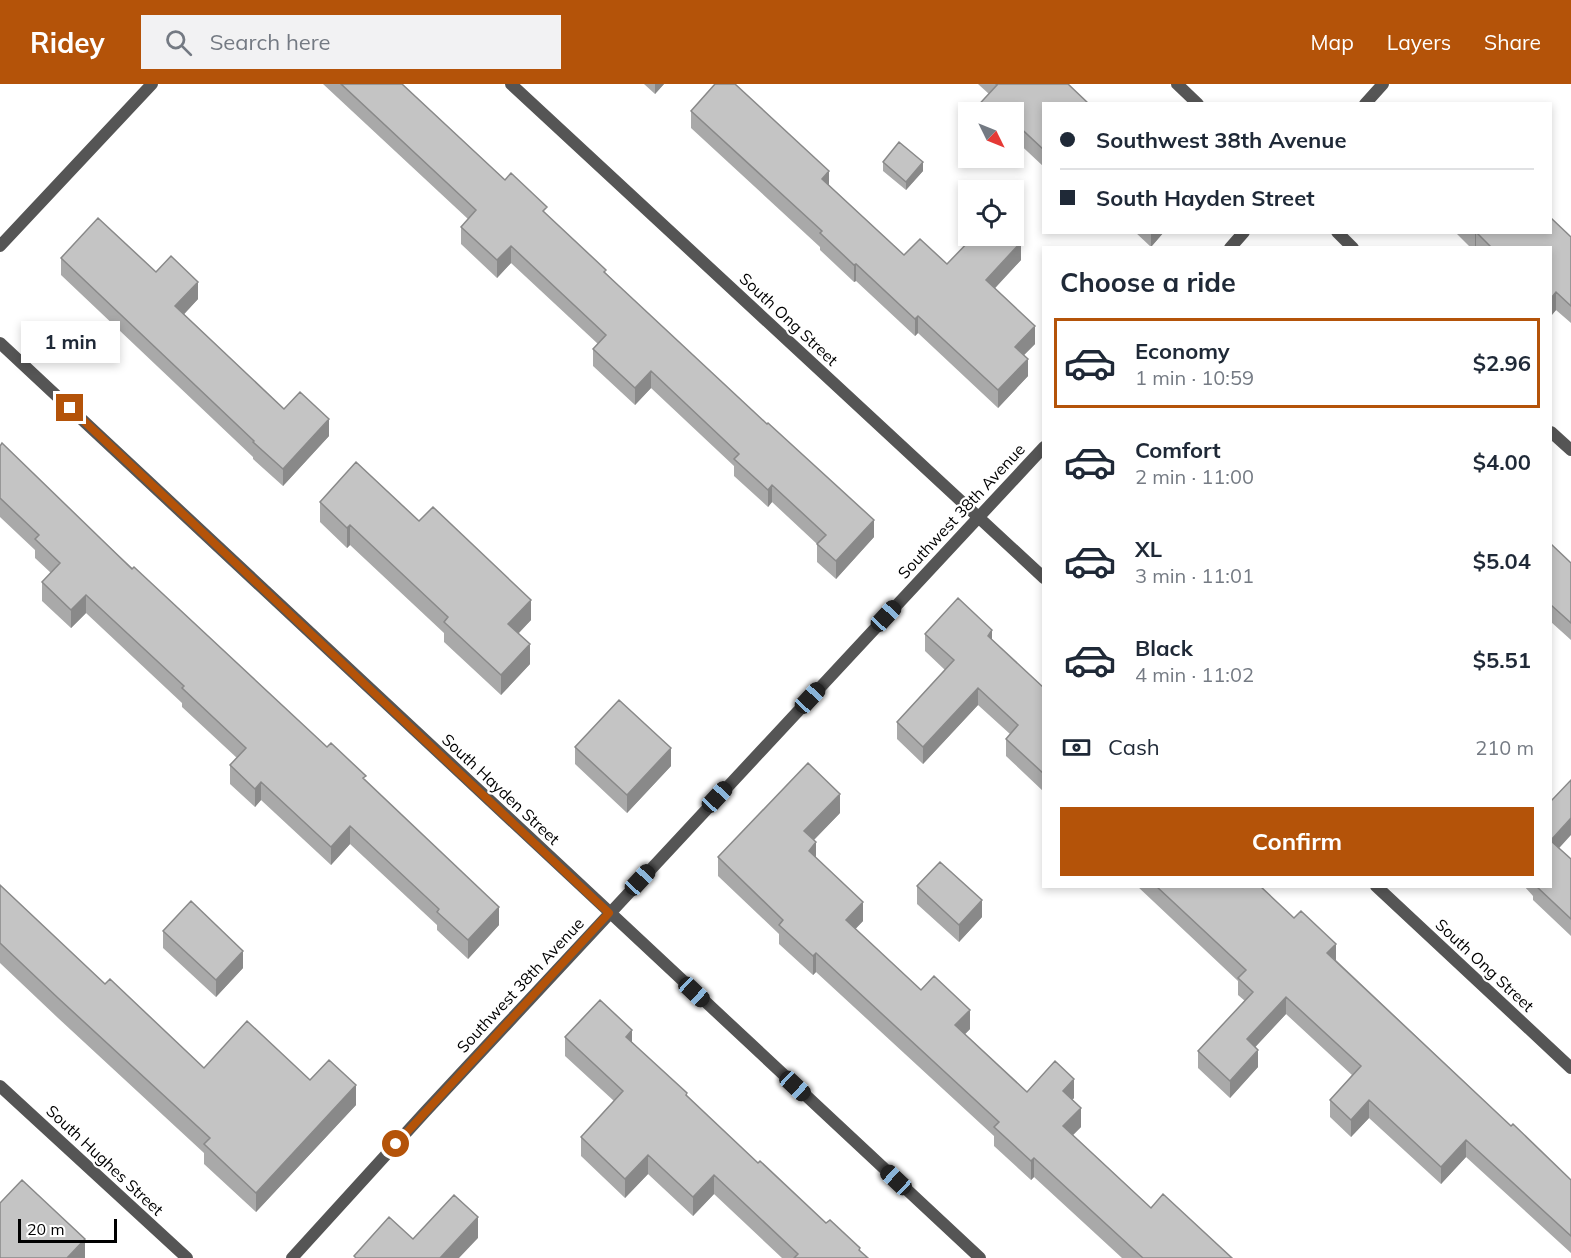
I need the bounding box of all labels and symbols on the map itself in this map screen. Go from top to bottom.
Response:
north arrow [958,102,1024,168]
street label: South Ong Street [736,268,843,370]
callout: 1 min [20,321,119,363]
route end [56,394,83,421]
street label: Southwest 38th Avenue [893,439,1029,583]
car [867,597,905,635]
car [791,679,829,717]
street label: South Hayden Street [438,729,564,849]
car [698,778,736,816]
car [621,861,659,899]
street label: Southwest 38th Avenue [452,913,588,1057]
street label: South Ong Street [1432,914,1539,1016]
car [675,973,713,1011]
car [776,1067,814,1105]
street label: South Hughes Street [42,1100,168,1220]
route start [382,1130,409,1157]
car [877,1161,915,1199]
scale bar [18,1216,117,1244]

